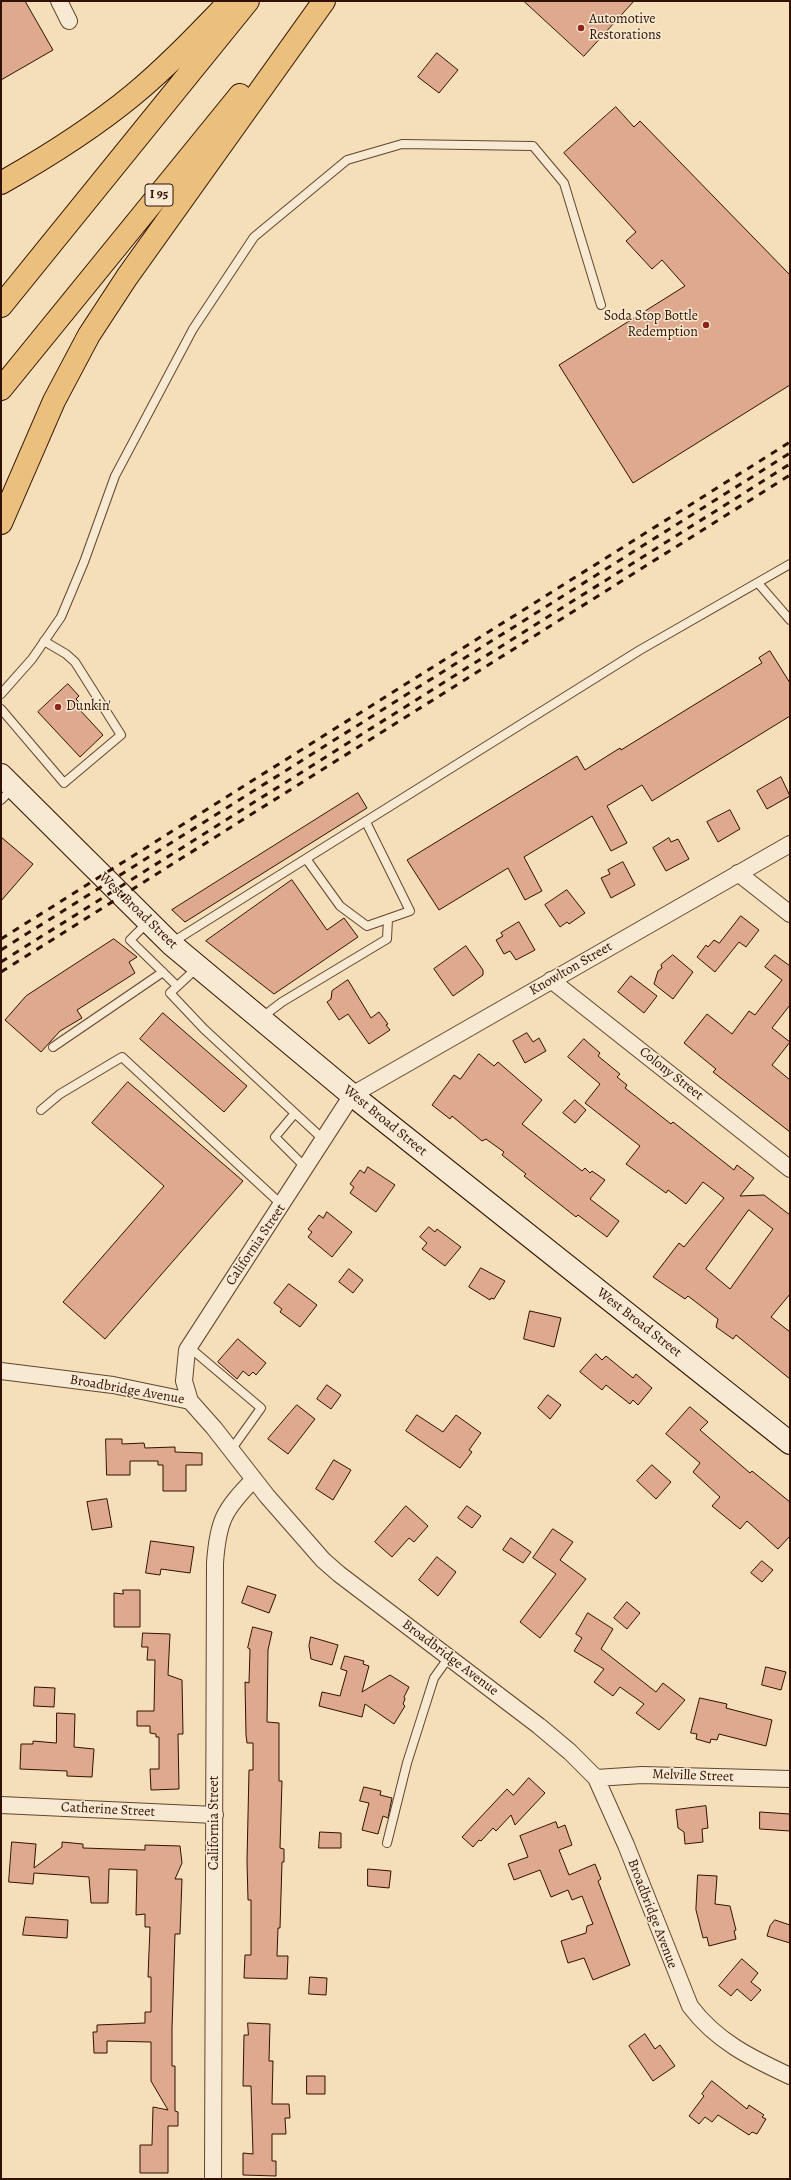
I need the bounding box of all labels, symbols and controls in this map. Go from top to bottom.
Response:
place label: Automotive Restorations [589,12,661,44]
marker: Automotive Restorations [576,23,586,33]
road number: I 95 [145,184,173,206]
place label: Soda Stop Bottle Redemption [604,309,698,342]
marker: Soda Stop Bottle Redemption [701,320,711,330]
place label: Dunkin' [66,699,111,715]
marker: Dunkin' [53,702,63,712]
street label: West Broad Street [95,869,181,953]
street label: Knowlton Street [527,938,615,1000]
street label: Colony Street [636,1044,706,1104]
street label: West Broad Street [340,1082,430,1160]
street label: California Street [223,1201,289,1289]
street label: West Broad Street [593,1285,685,1361]
street label: Broadbridge Avenue [68,1372,186,1408]
street label: Broadbridge Avenue [399,1616,501,1700]
street label: Melville Street [652,1766,734,1786]
street label: California Street [207,1776,223,1870]
street label: Catherine Street [61,1799,155,1821]
street label: Broadbridge Avenue [623,1857,681,1971]

